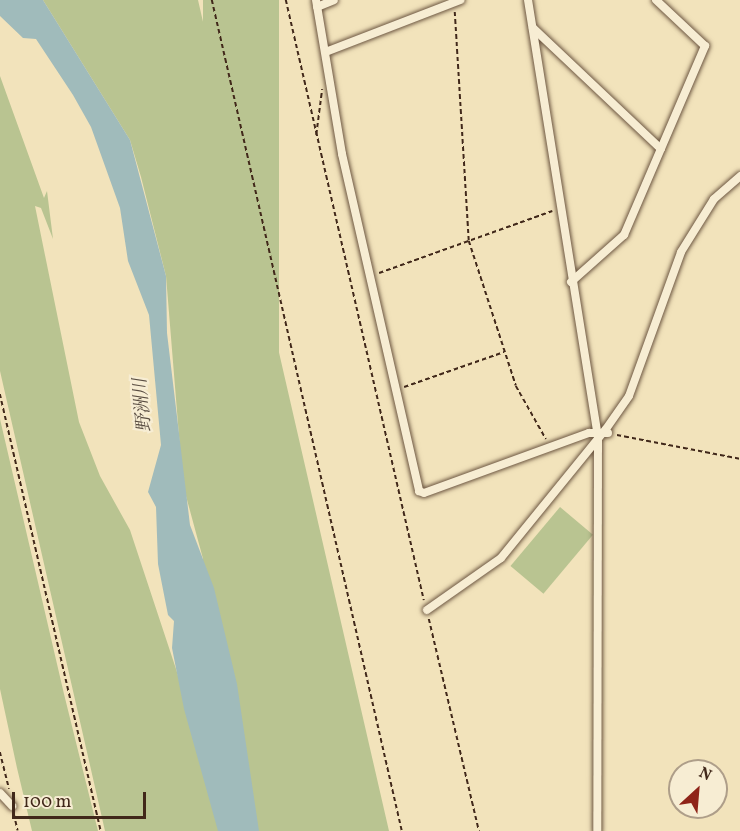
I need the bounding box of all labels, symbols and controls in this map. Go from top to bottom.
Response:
water label: 野洲川 [131,377,157,433]
north arrow [668,759,728,819]
text: N [695,762,715,787]
scale bar [15,780,148,818]
text: 100 m [23,790,72,815]

